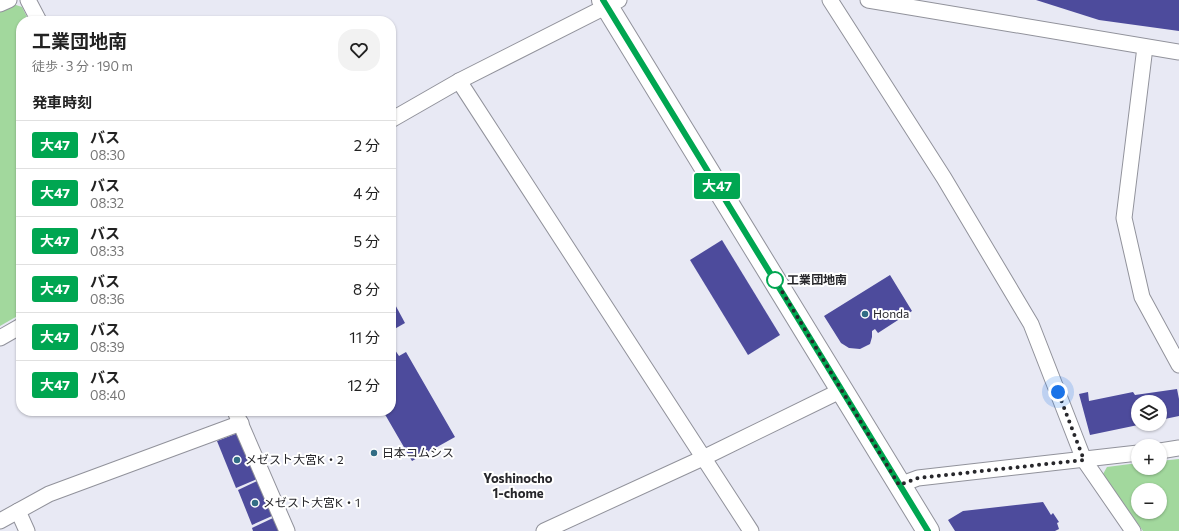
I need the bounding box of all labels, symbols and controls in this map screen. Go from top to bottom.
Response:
text: 工業団地南 [32,29,127,52]
button: heart [338,29,380,71]
text: 徒歩 · 3 分 · 190 m [32,58,133,74]
text: 発車時刻 [32,93,92,111]
text: バス [90,128,120,146]
text: 大47 [40,136,70,153]
text: 2 分 [354,136,380,154]
text: 08:30 [90,147,125,163]
line badge: 大47 [694,173,740,199]
text: バス [90,176,120,194]
text: 大47 [702,177,732,194]
text: 大47 [40,184,70,201]
text: 4 分 [353,184,380,202]
text: 08:32 [90,195,124,211]
text: バス [90,224,120,242]
text: 大47 [40,232,70,249]
text: 5 分 [354,232,380,250]
text: 08:33 [90,243,124,259]
marker: 工業団地南 [766,271,784,289]
text: バス [90,272,120,290]
place label: 工業団地南 [787,272,847,286]
text: 大47 [40,280,70,297]
text: 8 分 [353,280,380,298]
text: 08:36 [90,291,125,307]
place label: Honda [873,306,909,320]
marker: Honda [860,309,870,319]
text: バス [90,320,120,338]
text: 大47 [40,328,70,345]
text: 11 分 [349,328,380,346]
text: 08:39 [90,339,125,355]
text: バス [90,368,120,386]
text: 大47 [40,376,70,393]
text: 12 分 [347,376,380,394]
your location [1048,382,1068,402]
text: 08:40 [90,387,126,403]
map controls [1131,395,1167,519]
button: layers [1131,395,1167,431]
button: + [1131,439,1167,475]
place label: 日本コムシス [382,445,454,459]
marker: 日本コムシス [369,448,379,458]
place label: メゼスト大宮K・2 [245,452,344,466]
marker: メゼスト大宮K・2 [232,455,242,465]
district label: Yoshinocho 1-chome [483,470,553,501]
button: − [1131,483,1167,519]
place label: メゼスト大宮K・1 [263,495,360,509]
marker: メゼスト大宮K・1 [250,498,260,508]

